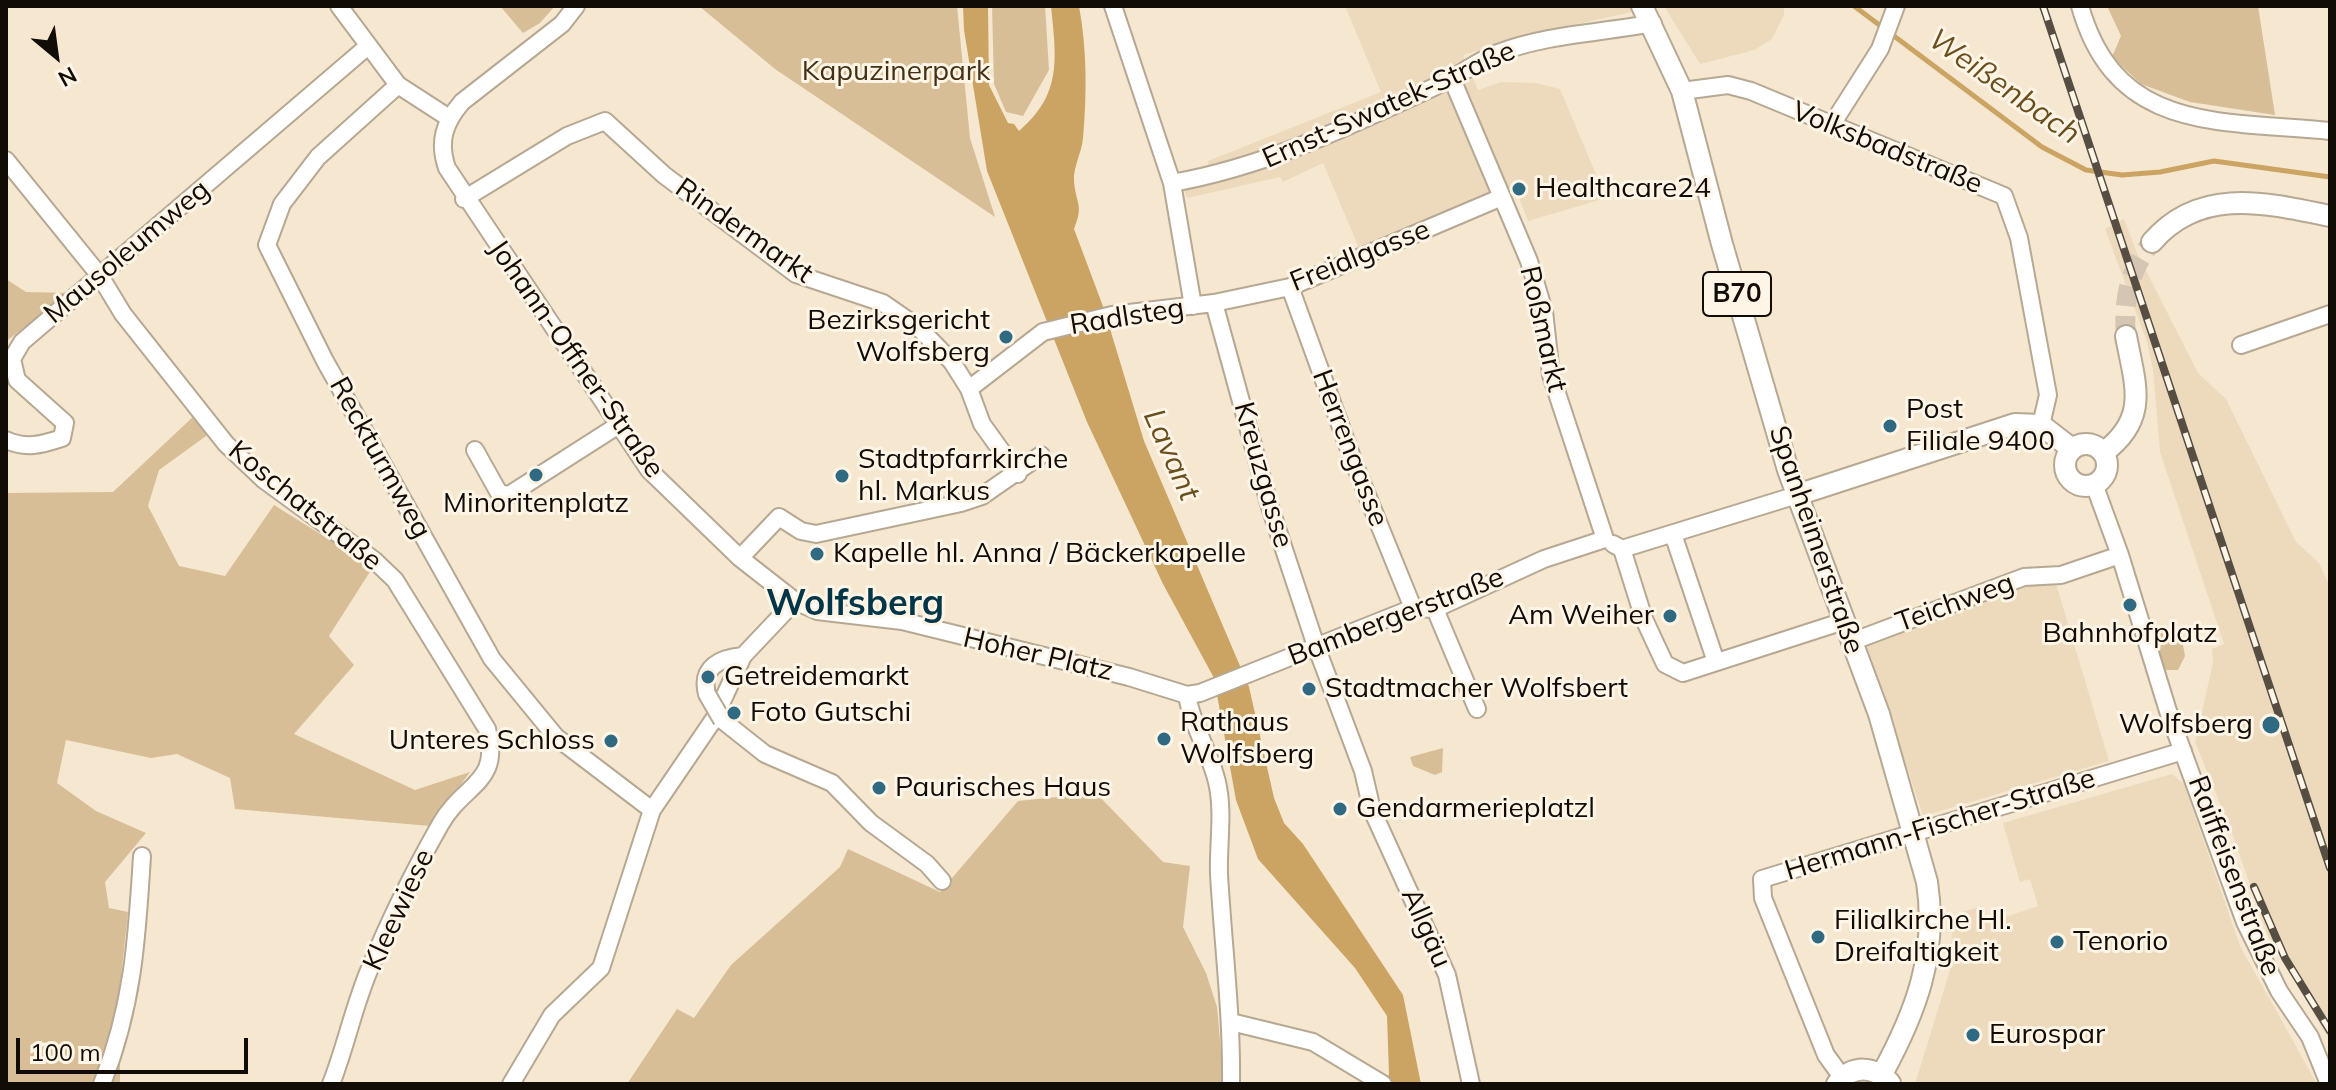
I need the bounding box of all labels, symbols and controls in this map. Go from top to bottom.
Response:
north arrow [16,16,96,96]
water label: Weißenbach [1921,22,2087,152]
street label: Ernst-Swatek-Straße [1258,34,1520,176]
park label: Kapuzinerpark [802,55,990,89]
text: N [54,61,82,93]
street label: Volksbadstraße [1787,95,1987,201]
street label: Rindermarkt [669,171,819,291]
place label: Healthcare24 [1535,172,1711,206]
street label: Mausoleumweg [37,173,217,331]
marker: Healthcare24 [1510,180,1528,198]
street label: Freidlgasse [1285,213,1435,299]
street label: Johann-Offner-Straße [481,233,671,485]
street label: Roßmarkt [1512,263,1574,395]
road number: B70 [1703,272,1771,316]
street label: Radlsteg [1068,291,1186,343]
place label: Bezirksgericht Wolfsberg [807,304,990,370]
marker: Bezirksgericht Wolfsberg [997,328,1015,346]
street label: Herrengasse [1305,365,1395,531]
street label: Reckturmweg [322,372,438,544]
place label: Post Filiale 9400 [1906,393,2055,459]
street label: Kreuzgasse [1226,398,1300,552]
water label: Lavant [1135,404,1207,506]
marker: Post Filiale 9400 [1881,417,1899,435]
street label: Spanheimerstraße [1761,422,1871,658]
street label: Koschatstraße [222,434,388,578]
place label: Stadtpfarrkirche hl. Markus [858,443,1068,509]
marker: Minoritenplatz [527,466,545,484]
marker: Stadtpfarrkirche hl. Markus [833,467,851,485]
place label: Minoritenplatz [443,487,629,521]
place label: Kapelle hl. Anna / Bäckerkapelle [833,537,1246,571]
marker: Kapelle hl. Anna / Bäckerkapelle [808,545,826,563]
street label: Bambergerstraße [1284,560,1508,674]
street label: Teichweg [1891,566,2019,640]
district label: Wolfsberg [766,582,944,626]
marker: Bahnhofplatz [2121,596,2139,614]
place label: Am Weiher [1508,599,1654,633]
marker: Am Weiher [1661,607,1679,625]
place label: Bahnhofplatz [2043,617,2217,651]
street label: Hoher Platz [960,621,1116,689]
place label: Getreidemarkt [724,660,909,694]
marker: Getreidemarkt [699,668,717,686]
place label: Stadtmacher Wolfsbert [1325,672,1628,706]
marker: Stadtmacher Wolfsbert [1300,680,1318,698]
place label: Foto Gutschi [750,696,911,730]
marker: Foto Gutschi [725,704,743,722]
place label: Rathaus Wolfsberg [1180,706,1314,772]
place label: Wolfsberg [2119,708,2253,742]
marker: Wolfsberg [2260,714,2282,736]
place label: Unteres Schloss [389,724,595,758]
marker: Rathaus Wolfsberg [1155,730,1173,748]
marker: Unteres Schloss [602,732,620,750]
street label: Hermann-Fischer-Straße [1781,762,2099,888]
place label: Paurisches Haus [895,771,1111,805]
street label: Raiffeisenstraße [2180,771,2288,981]
marker: Paurisches Haus [870,779,888,797]
place label: Gendarmerieplatzl [1356,792,1595,826]
marker: Gendarmerieplatzl [1331,800,1349,818]
street label: Kleewiese [356,844,442,976]
street label: Allgäu [1394,883,1458,973]
place label: Filialkirche Hl. Dreifaltigkeit [1834,904,2012,970]
place label: Tenorio [2073,925,2168,959]
marker: Filialkirche Hl. Dreifaltigkeit [1809,928,1827,946]
marker: Tenorio [2048,933,2066,951]
place label: Eurospar [1989,1018,2105,1052]
scale bar [20,1022,252,1072]
marker: Eurospar [1964,1026,1982,1044]
text: 100 m [30,1037,101,1067]

